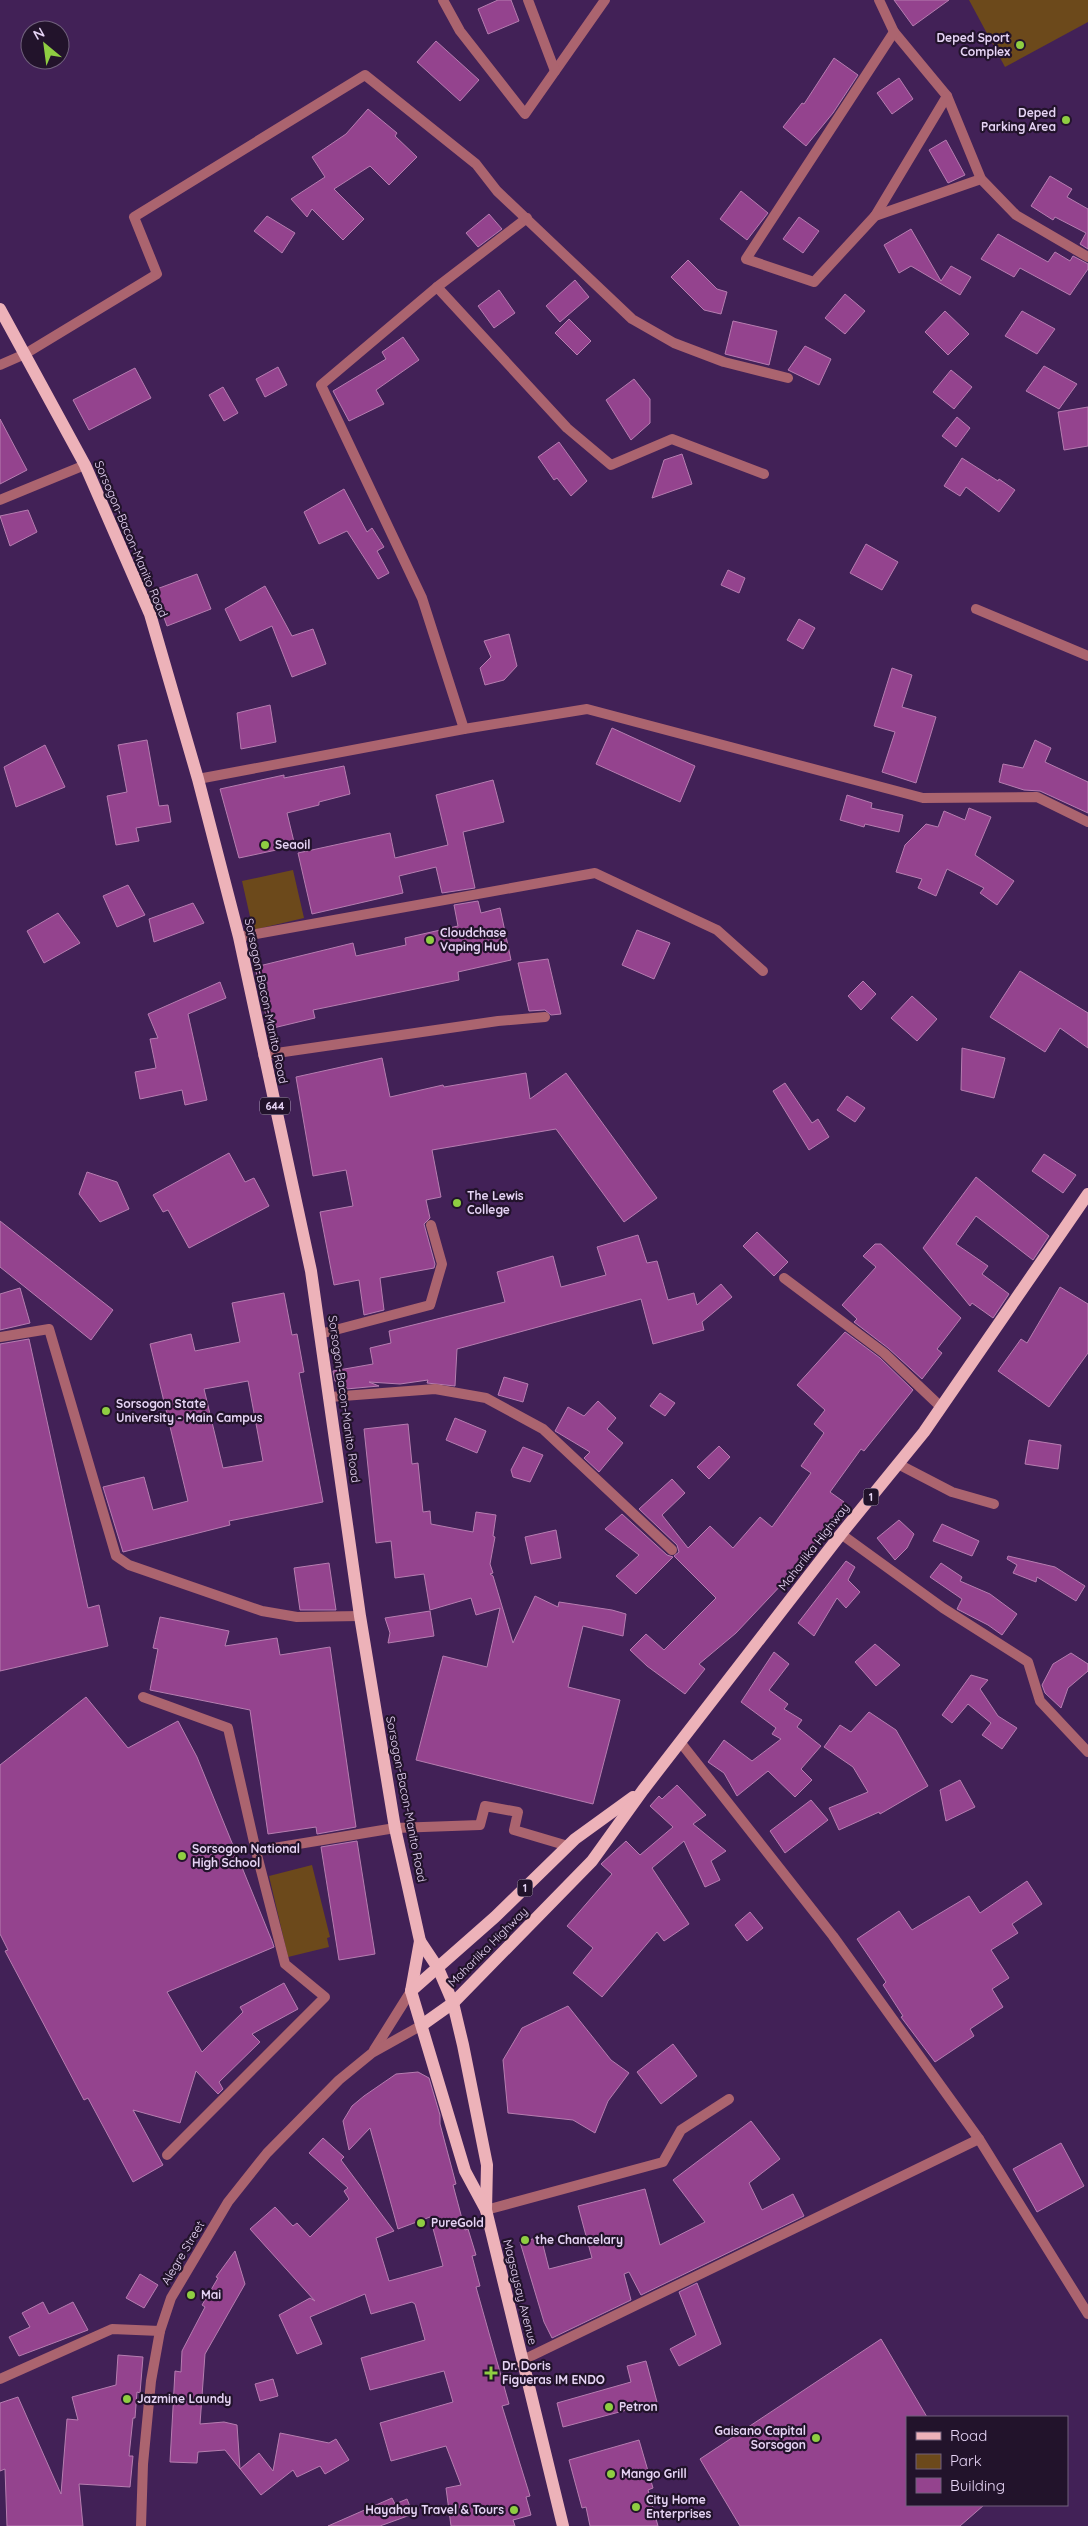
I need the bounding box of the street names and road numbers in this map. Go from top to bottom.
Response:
street label: Sorsogon-Bacon-Manito Road [92,458,171,619]
street label: Sorsogon-Bacon-Manito Road [242,917,291,1085]
road number: 644 [260,1098,290,1114]
street label: Sorsogon-Bacon-Manito Road [325,1314,364,1484]
road number: 1 [864,1488,878,1505]
street label: Maharlika Highway [775,1500,852,1593]
street label: Sorsogon-Bacon-Manito Road [383,1715,430,1883]
road number: 1 [518,1880,532,1896]
street label: Maharlika Highway [445,1904,531,1990]
street label: Alegre Street [158,2218,207,2287]
street label: Magsaysay Avenue [500,2237,541,2346]

